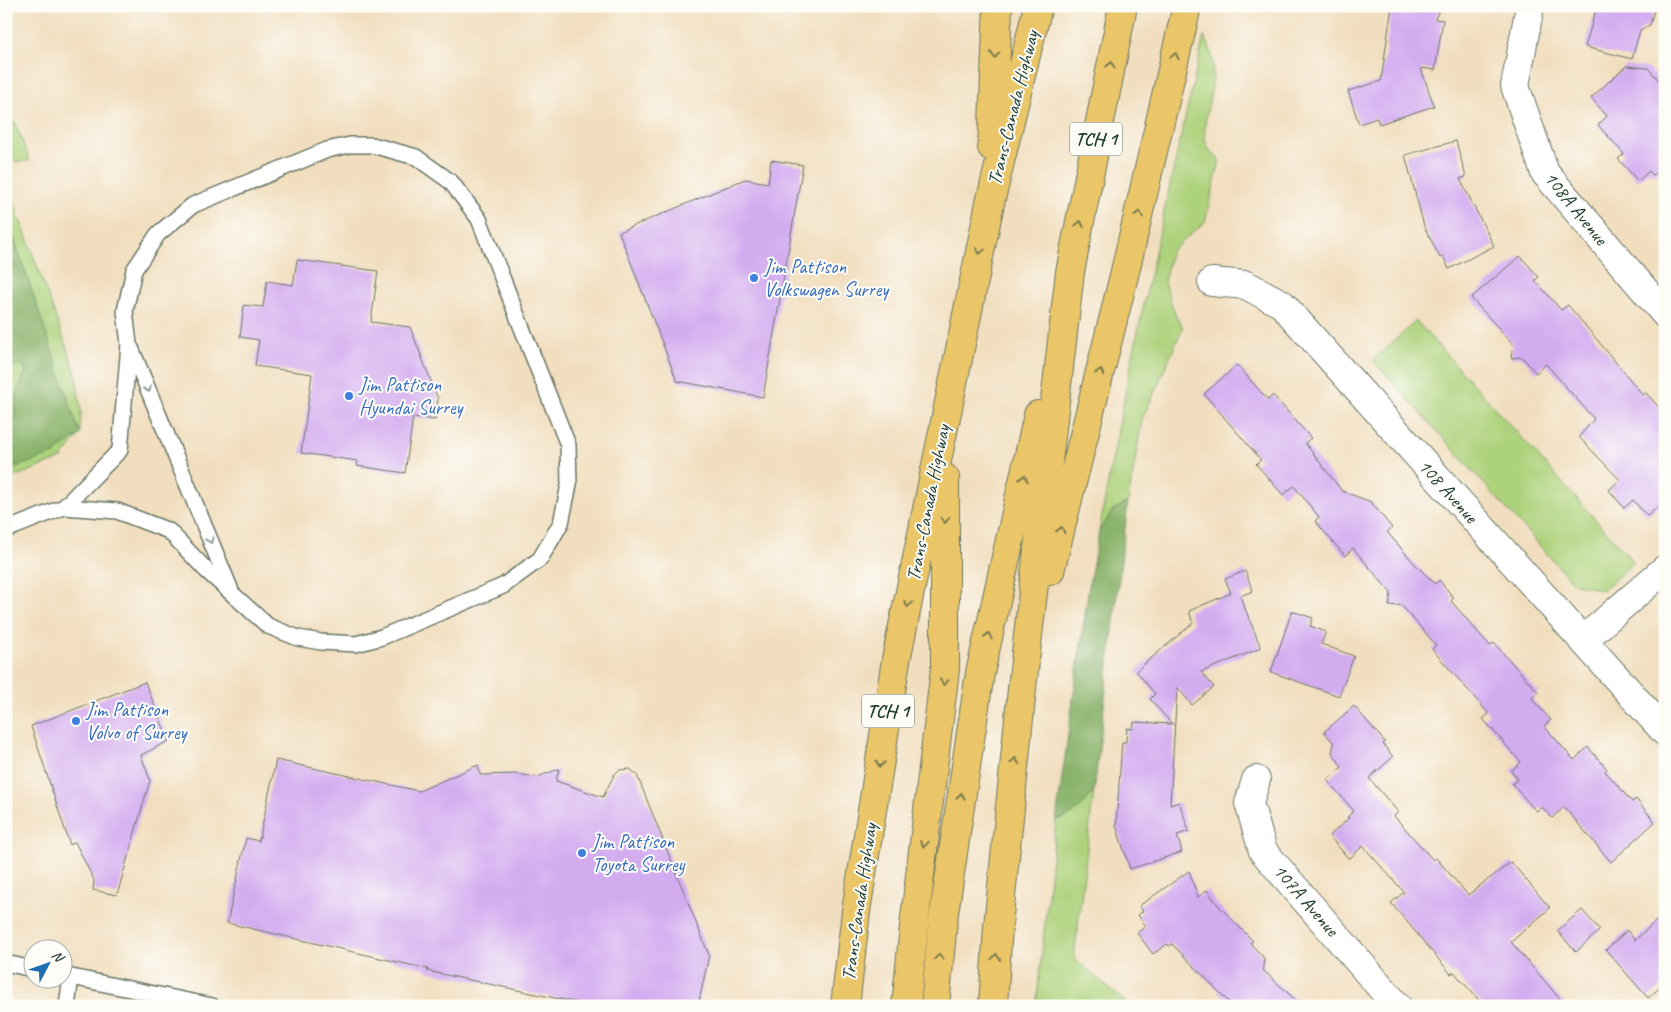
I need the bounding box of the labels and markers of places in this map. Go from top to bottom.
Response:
place label: Jim Pattison Volkswagen Surrey [763,254,890,302]
marker: Jim Pattison Volkswagen Surrey [748,272,760,284]
place label: Jim Pattison Hyundai Surrey [358,372,465,420]
marker: Jim Pattison Hyundai Surrey [343,390,355,402]
place label: Jim Pattison Volvo of Surrey [85,697,188,745]
marker: Jim Pattison Volvo of Surrey [70,715,82,727]
place label: Jim Pattison Toyota Surrey [591,829,685,877]
marker: Jim Pattison Toyota Surrey [576,847,588,859]

